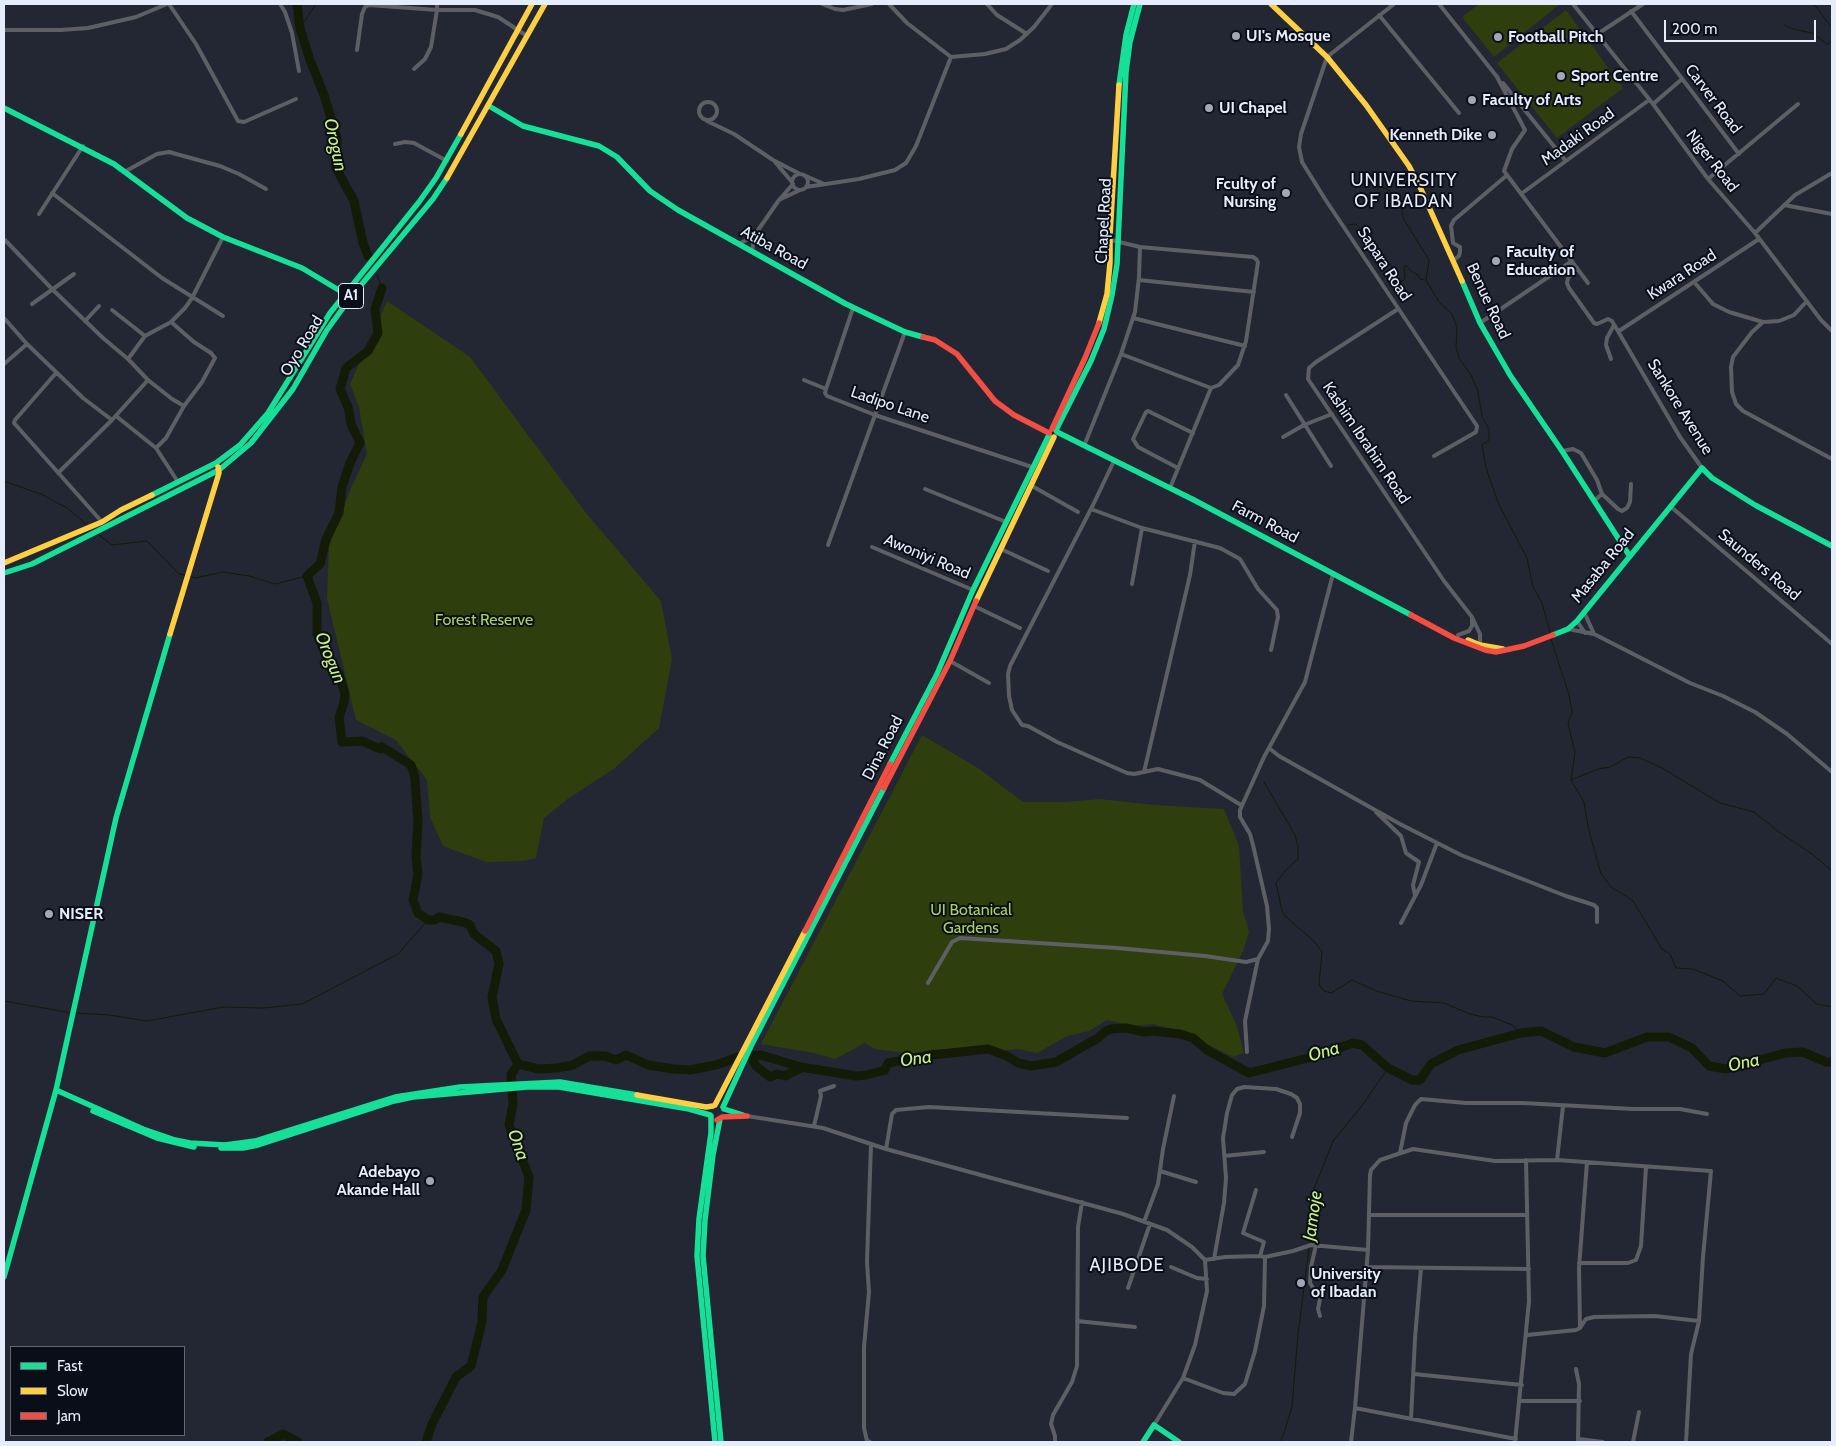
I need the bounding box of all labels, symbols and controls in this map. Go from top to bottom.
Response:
scale bar [1666,10,1818,42]
text: 200 m [1672,20,1717,38]
place label: UI's Mosque [1246,26,1330,46]
place label: Football Pitch [1508,27,1603,47]
marker: UI's Mosque [1230,30,1242,42]
marker: Football Pitch [1492,31,1504,43]
street label: Carver Road [1681,61,1745,137]
place label: Sport Centre [1571,66,1658,86]
marker: Sport Centre [1555,70,1567,82]
place label: Faculty of Arts [1482,90,1581,110]
marker: Faculty of Arts [1466,94,1478,106]
place label: UI Chapel [1219,98,1287,118]
marker: UI Chapel [1203,102,1215,114]
street label: Madaki Road [1538,104,1618,170]
water label: Orogun [319,116,351,174]
place label: Kenneth Dike [1390,125,1482,145]
street label: Niger Road [1682,126,1742,196]
marker: Kenneth Dike [1486,129,1498,141]
district label: UNIVERSITY OF IBADAN [1349,170,1459,212]
place label: Fculty of Nursing [1216,174,1276,212]
street label: Chapel Road [1092,178,1116,264]
marker: Fculty of Nursing [1280,187,1292,199]
street label: Atiba Road [737,222,811,274]
street label: Sapara Road [1353,223,1415,305]
place label: Faculty of Education [1506,242,1575,280]
street label: Kwara Road [1644,246,1720,304]
marker: Faculty of Education [1490,255,1502,267]
street label: Benue Road [1462,260,1514,342]
road number: A1 [338,284,364,308]
street label: Oyo Road [276,312,328,380]
street label: Sankore Avenue [1643,356,1717,458]
street label: Kashim Ibrahim Road [1318,378,1414,508]
street label: Ladipo Lane [848,383,932,427]
street label: Farm Road [1228,496,1302,548]
street label: Masaba Road [1567,525,1639,607]
street label: Saunders Road [1714,525,1804,605]
street label: Awoniyi Road [881,530,973,584]
park label: Forest Reserve [435,610,533,630]
water label: Orogun [310,629,350,687]
street label: Dina Road [859,713,907,783]
park label: UI Botanical Gardens [930,900,1012,938]
place label: NISER [59,904,103,924]
marker: NISER [43,908,55,920]
water label: Ona [1306,1037,1342,1067]
water label: Ona [899,1046,933,1072]
water label: Ona [1726,1049,1762,1077]
water label: Ona [503,1127,533,1163]
place label: Adebayo Akande Hall [337,1162,420,1200]
marker: Adebayo Akande Hall [424,1175,436,1187]
water label: Jamoje [1299,1190,1327,1242]
district label: AJIBODE [1089,1255,1165,1277]
place label: University of Ibadan [1311,1264,1381,1302]
marker: University of Ibadan [1295,1277,1307,1289]
legend [10,1346,185,1436]
text: Fast [57,1357,82,1375]
text: Slow [57,1382,88,1400]
text: Jam [57,1407,81,1425]

